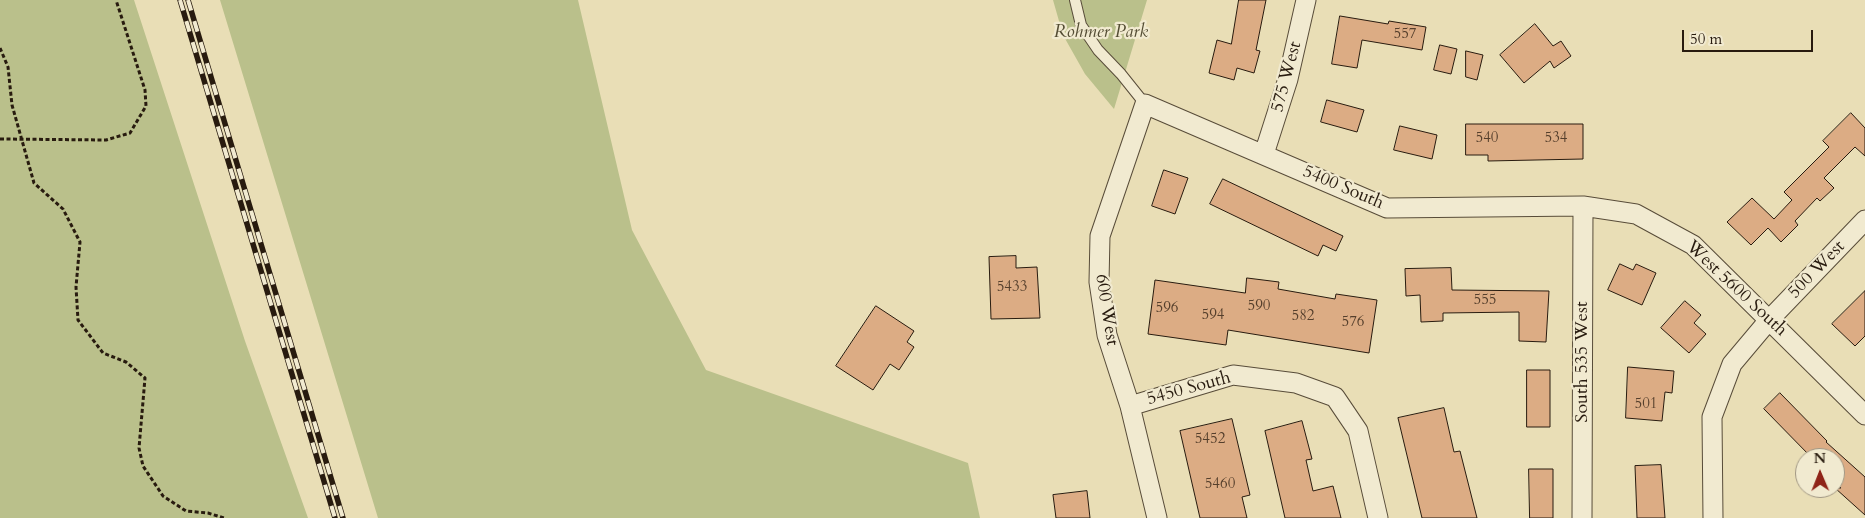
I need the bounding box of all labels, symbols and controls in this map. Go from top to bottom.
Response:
scale bar [1685,20,1816,52]
park label: Rohmer Park [1054,22,1148,44]
house number: 557 [1393,26,1417,44]
text: 50 m [1690,29,1722,49]
street label: 575 West [1267,39,1307,115]
house number: 540 [1475,130,1499,148]
house number: 534 [1544,130,1568,148]
street label: 5400 South [1299,161,1387,215]
street label: West 5600 South [1681,237,1791,341]
street label: 500 West [1784,237,1850,303]
street label: 600 West [1090,273,1122,347]
house number: 5433 [997,279,1027,297]
house number: 555 [1473,292,1497,310]
house number: 590 [1247,298,1271,316]
house number: 596 [1155,300,1179,318]
street label: South 535 West [1572,301,1594,423]
house number: 594 [1201,307,1225,325]
house number: 582 [1291,308,1315,326]
house number: 576 [1341,314,1365,332]
street label: 5450 South [1145,367,1233,411]
house number: 501 [1634,396,1658,414]
house number: 5452 [1195,431,1225,449]
north arrow [1795,448,1845,498]
text: N [1814,449,1826,468]
house number: 5460 [1205,476,1235,494]

